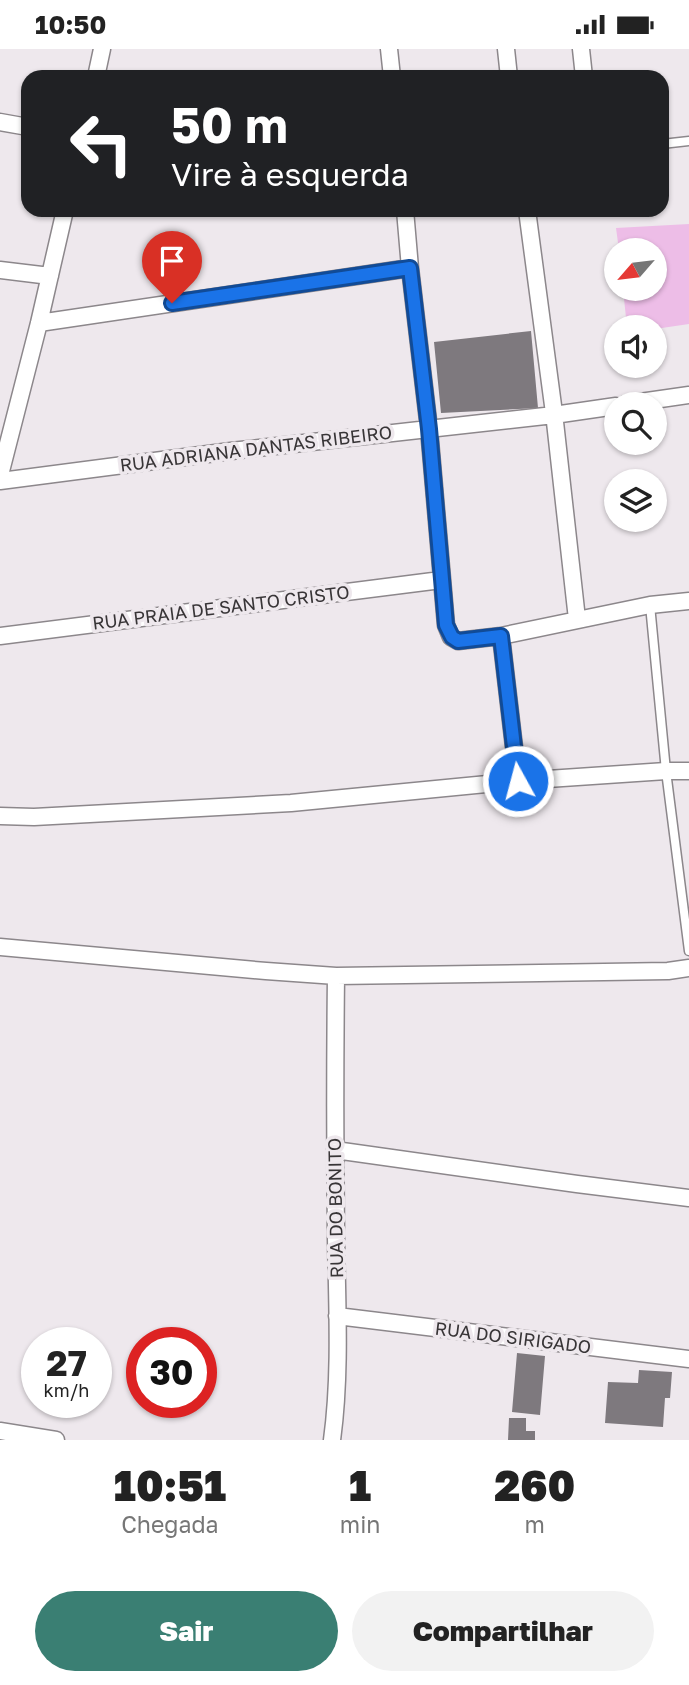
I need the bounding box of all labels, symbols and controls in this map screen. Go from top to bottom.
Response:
text: 10:50 [35,9,106,40]
text: 50 m [171,95,288,154]
icon: left [56,98,147,189]
text: Vire à esquerda [171,155,409,193]
pin [142,231,202,303]
north arrow [604,238,667,301]
map controls [604,238,667,532]
icon: arrive [153,242,191,280]
button: sound [604,315,667,378]
button: search [604,392,667,455]
street label: RUA ADRIANA DANTAS RIBEIRO [119,420,393,476]
button: layers [604,469,667,532]
street label: RUA PRAIA DE SANTO CRISTO [91,580,351,634]
position arrow [481,744,555,818]
street label: RUA DO BONITO [323,1138,347,1278]
street label: RUA DO SIRIGADO [434,1317,592,1357]
speed limit sign: 30 [126,1327,217,1418]
text: 27 [46,1342,87,1384]
text: km/h [44,1379,89,1401]
text: 10:51 [114,1460,226,1510]
text: 1 [349,1460,371,1510]
text: 260 [494,1460,575,1510]
text: Chegada [121,1510,219,1538]
text: min [340,1510,380,1538]
text: m [525,1510,545,1538]
button: Sair [35,1591,338,1671]
button: Compartilhar [352,1591,654,1671]

